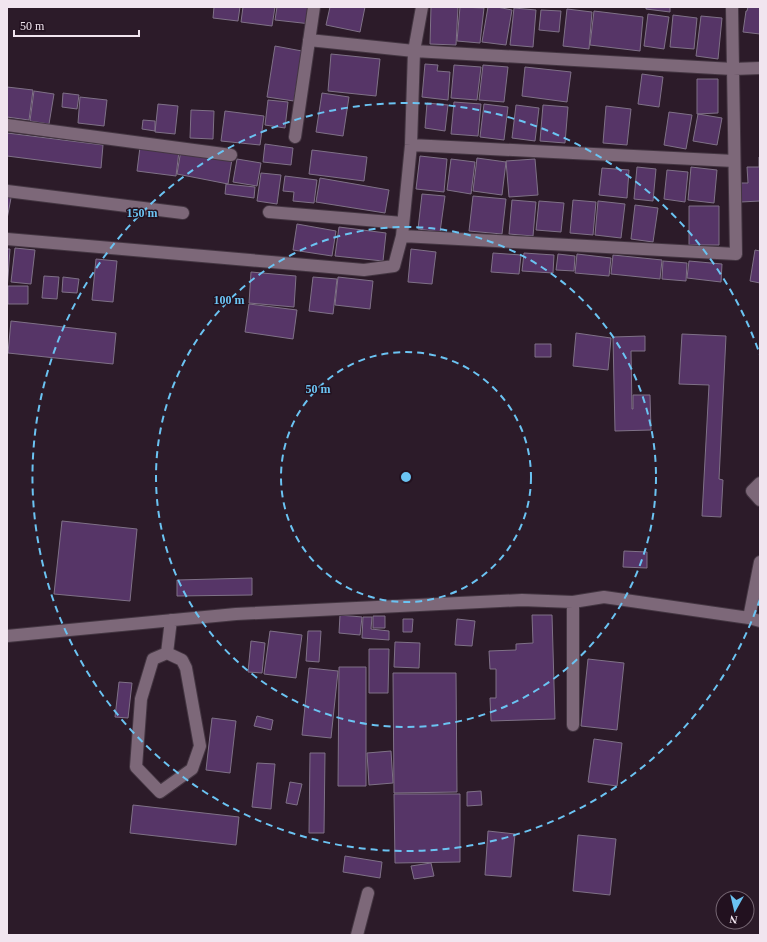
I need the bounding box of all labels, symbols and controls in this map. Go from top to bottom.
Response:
scale bar [14,12,139,38]
text: 50 m [20,19,45,33]
text: 150 m [127,206,158,220]
text: 100 m [214,293,245,307]
text: 50 m [306,382,331,396]
centre of rings [399,470,413,484]
north arrow [715,890,755,930]
text: N [729,913,738,926]

